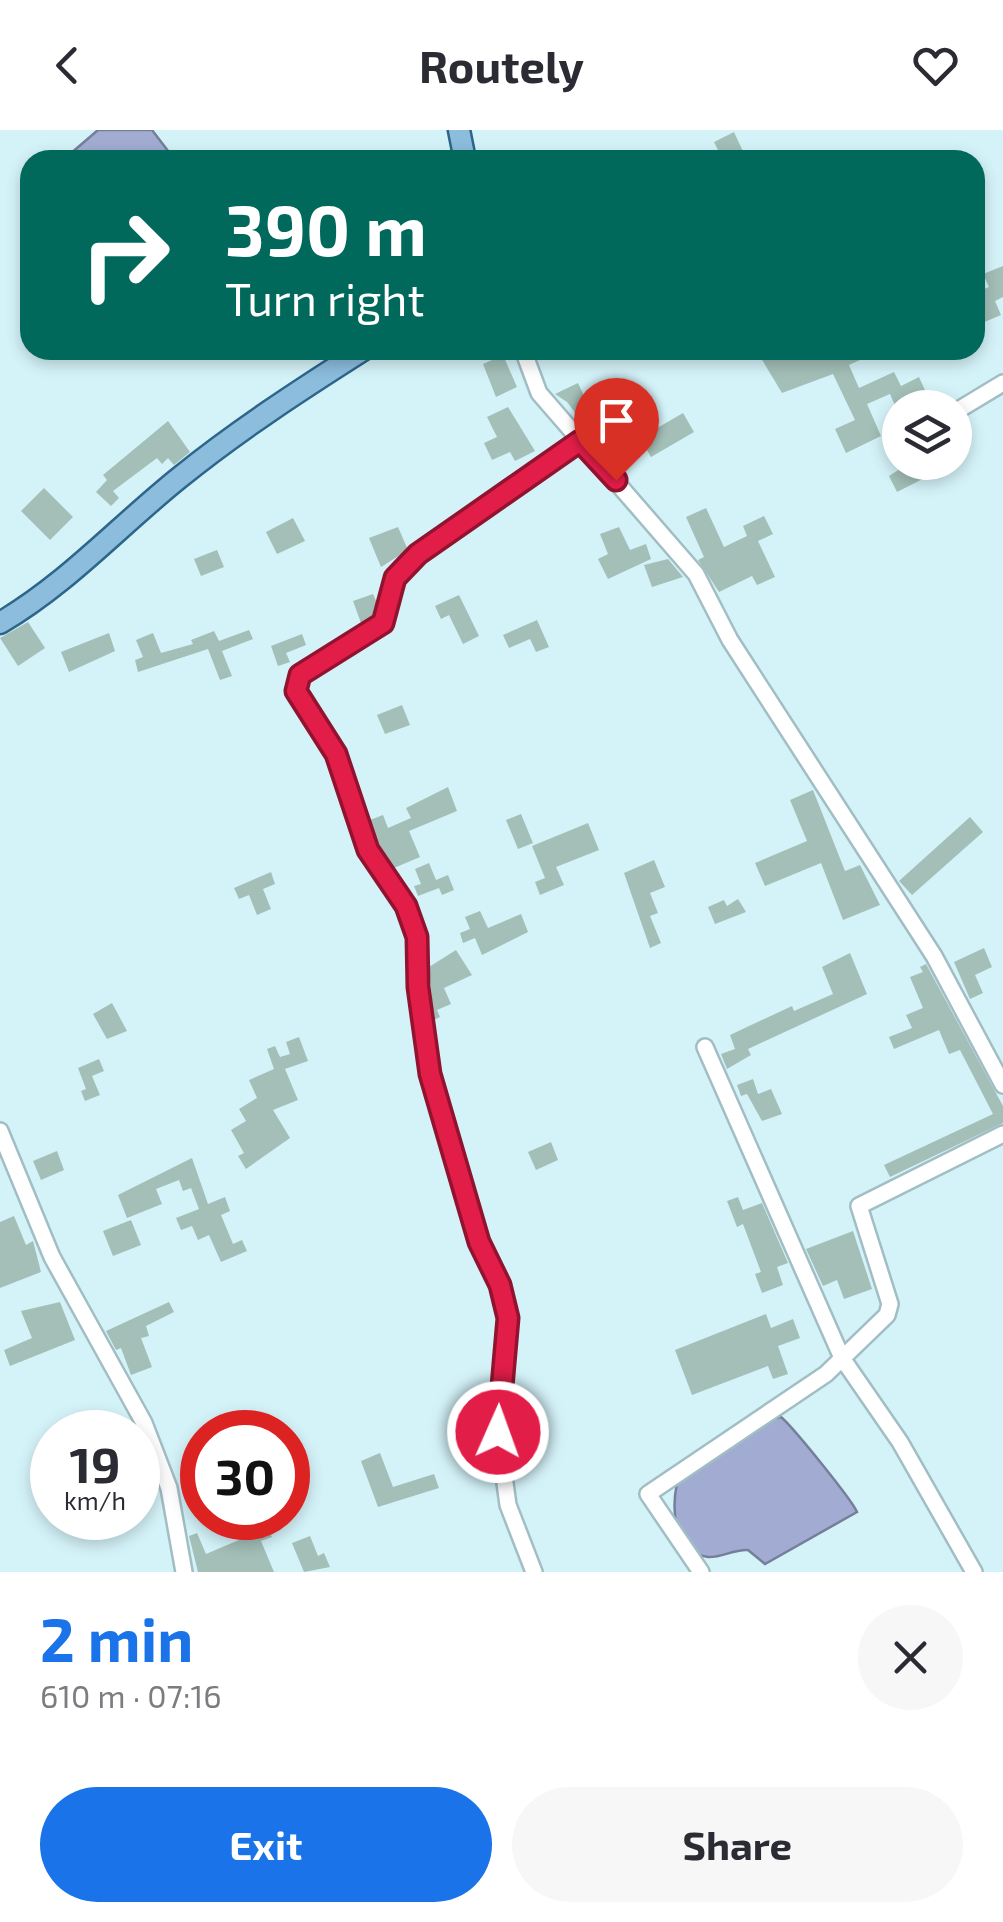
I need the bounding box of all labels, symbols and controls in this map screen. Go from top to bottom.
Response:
icon: back [40,38,95,93]
text: Routely [419,38,584,92]
icon: heart [908,38,963,93]
text: 390 m [225,186,427,270]
icon: right [60,190,190,320]
text: Turn right [225,271,425,325]
pin [574,378,659,481]
map controls [882,390,972,480]
button: layers [882,390,972,480]
icon: arrive [589,393,644,448]
position arrow [446,1380,550,1484]
speed limit sign: 30 [180,1410,310,1540]
text: 19 [69,1433,121,1493]
text: km/h [64,1485,126,1515]
text: 2 min [40,1602,193,1674]
button: close [858,1605,963,1710]
text: 610 m · 07:16 [40,1676,222,1714]
button: Exit [40,1787,492,1902]
button: Share [512,1787,963,1902]

